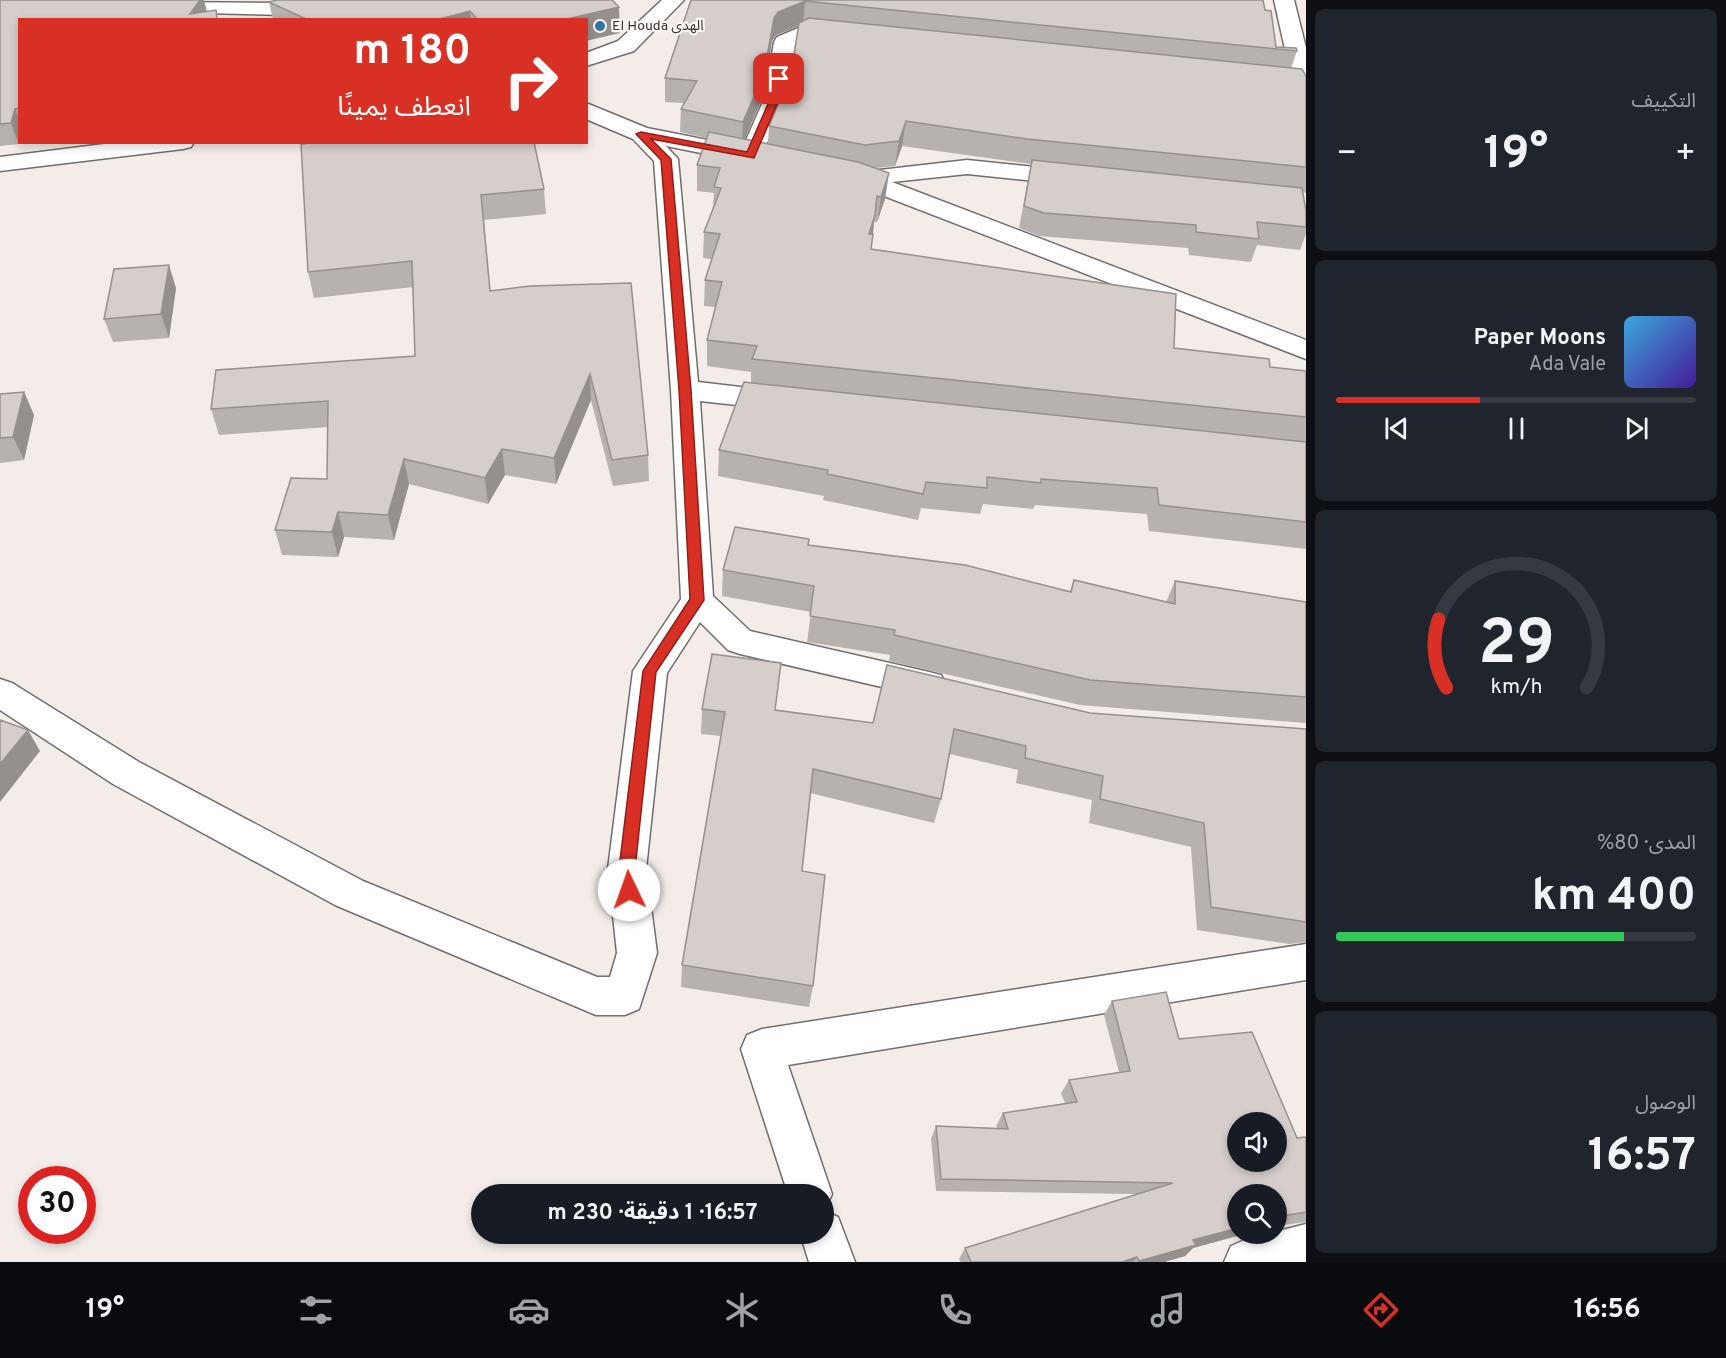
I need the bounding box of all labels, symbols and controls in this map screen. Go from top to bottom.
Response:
place label: El Houda الهدى [612,18,704,35]
marker: El Houda الهدى [593,19,607,33]
text: 180 m [354,26,471,79]
icon: right [492,42,570,120]
pin [753,53,804,104]
icon: arrive [762,62,795,95]
text: التكييف [1632,89,1696,115]
text: انعطف يمينًا [337,91,471,125]
text: 19° [1484,127,1548,184]
text: − [1336,134,1357,176]
text: + [1675,134,1696,176]
text: Paper Moons [1474,325,1606,352]
text: Ada Vale [1529,352,1606,378]
icon: previous [1380,412,1413,445]
icon: pause [1500,412,1533,445]
icon: next [1620,412,1653,445]
text: 29 [1478,607,1554,686]
text: km/h [1490,674,1542,701]
text: المدى · 80% [1597,831,1696,857]
position arrow [597,858,661,922]
text: 400 km [1532,869,1696,926]
text: الوصول [1635,1091,1696,1117]
map controls [1227,1112,1287,1244]
button: sound [1227,1112,1287,1172]
text: 16:57 [1588,1129,1696,1186]
speed limit sign: 30 [18,1166,96,1244]
button: search [1227,1184,1287,1244]
text: 16:57 · 1 دقيقة · 230 m [547,1200,758,1227]
icon: filters [295,1289,337,1331]
icon: car [508,1289,550,1331]
icon: climate [721,1289,763,1331]
icon: phone [934,1289,976,1331]
icon: music [1147,1289,1189,1331]
icon: directions [1360,1289,1402,1331]
text: 19° [86,1293,124,1327]
text: 16:56 [1573,1293,1640,1327]

